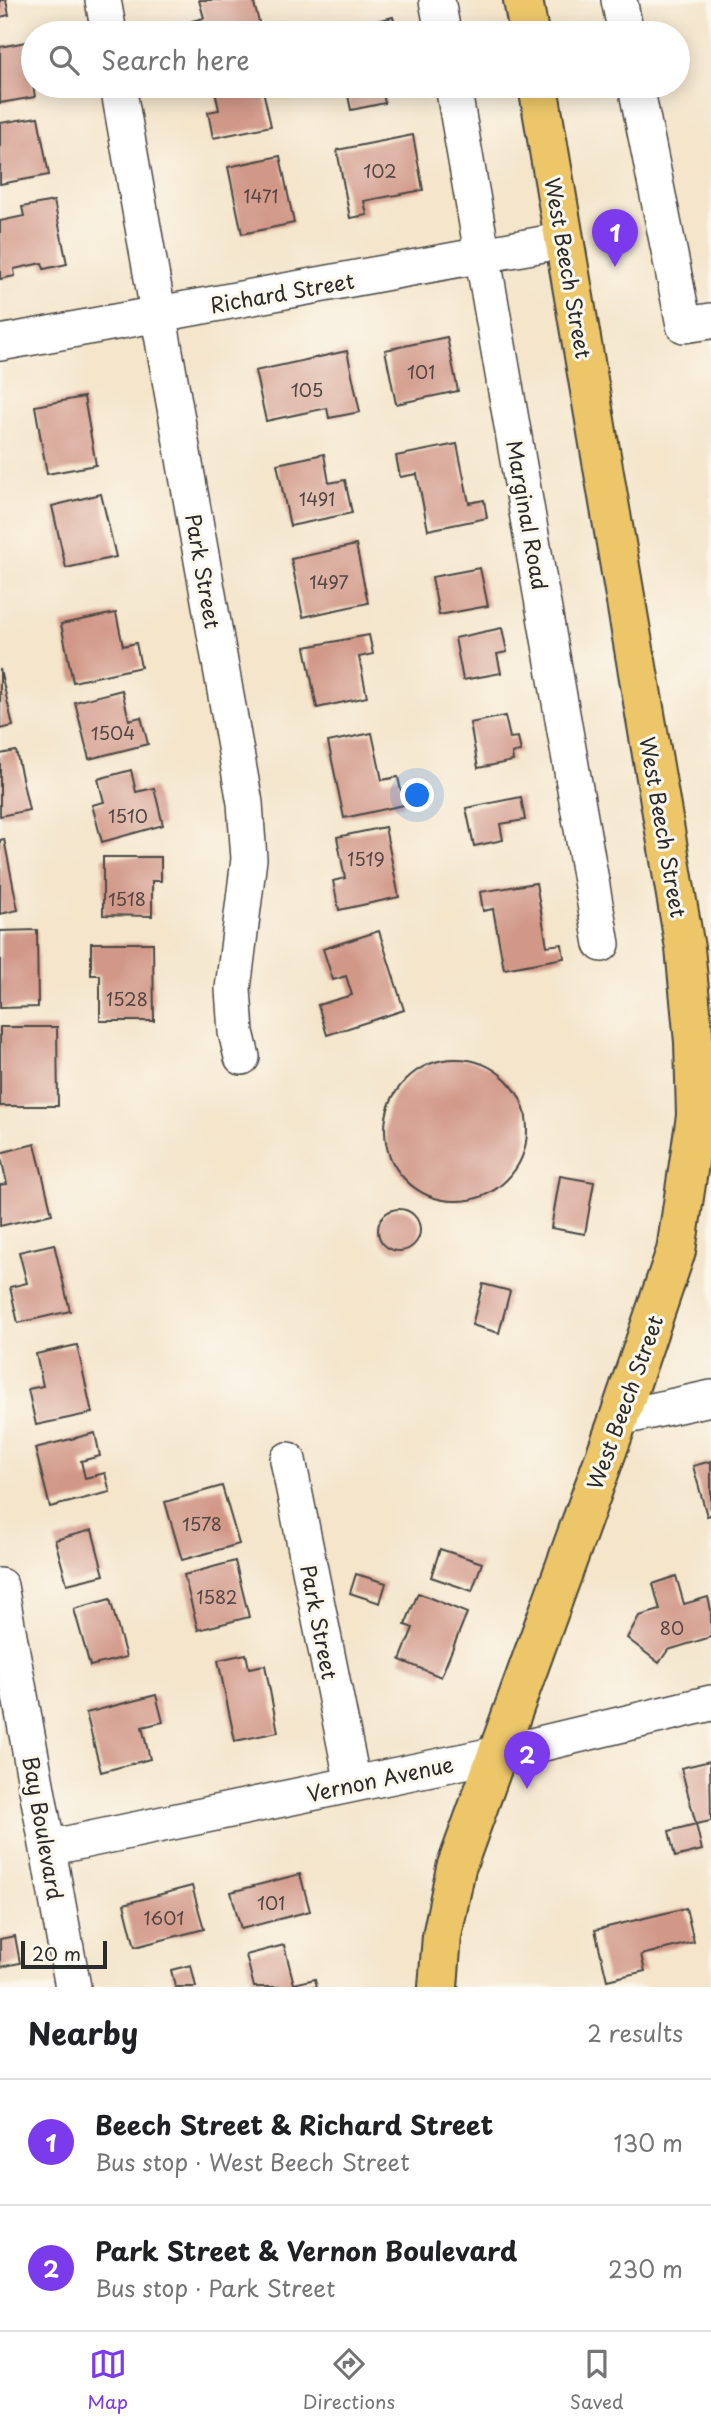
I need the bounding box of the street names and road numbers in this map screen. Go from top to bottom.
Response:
street label: West Beech Street [537,175,601,361]
street label: Richard Street [207,264,357,320]
street label: Marginal Road [499,438,557,592]
street label: Park Street [178,511,230,631]
street label: West Beech Street [632,734,696,920]
street label: West Beech Street [578,1310,670,1494]
street label: Park Street [293,1562,347,1682]
street label: Vernon Avenue [304,1747,456,1809]
street label: Bay Boulevard [16,1754,72,1903]

